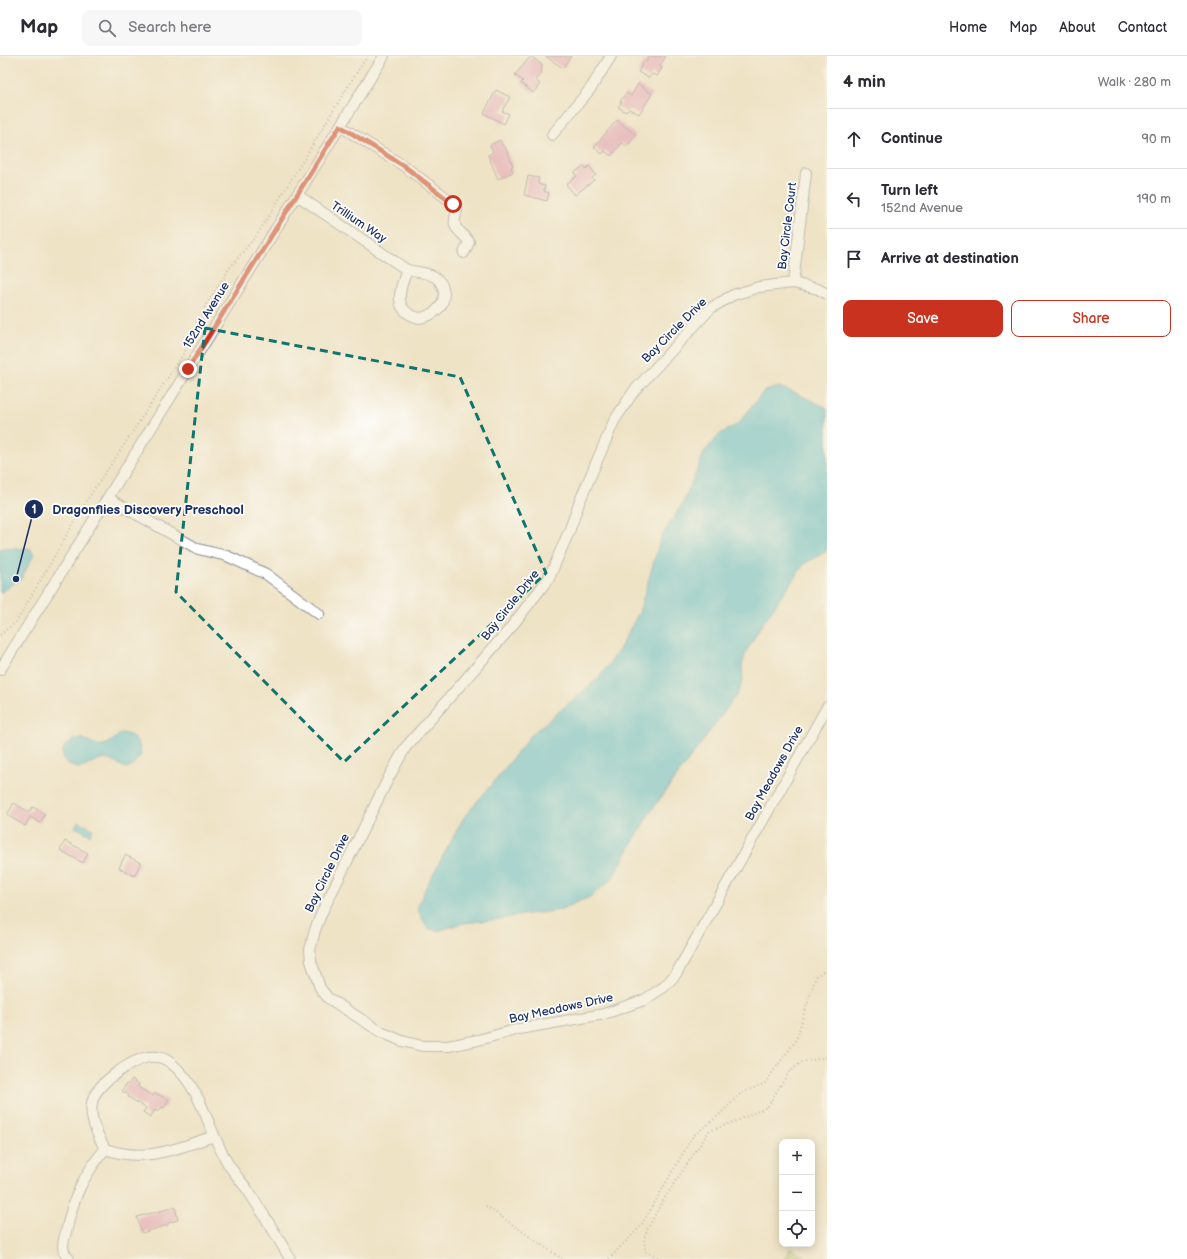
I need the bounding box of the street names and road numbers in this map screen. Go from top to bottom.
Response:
street label: Bay Circle Court [775,181,800,271]
street label: Trillium Way [328,198,390,247]
street label: 152nd Avenue [180,279,233,351]
street label: Bay Circle Drive [639,295,710,366]
street label: Bay Circle Drive [478,567,543,644]
street label: Bay Meadows Drive [742,723,807,823]
street label: Bay Circle Drive [302,831,353,915]
street label: Bay Meadows Drive [508,990,615,1027]

